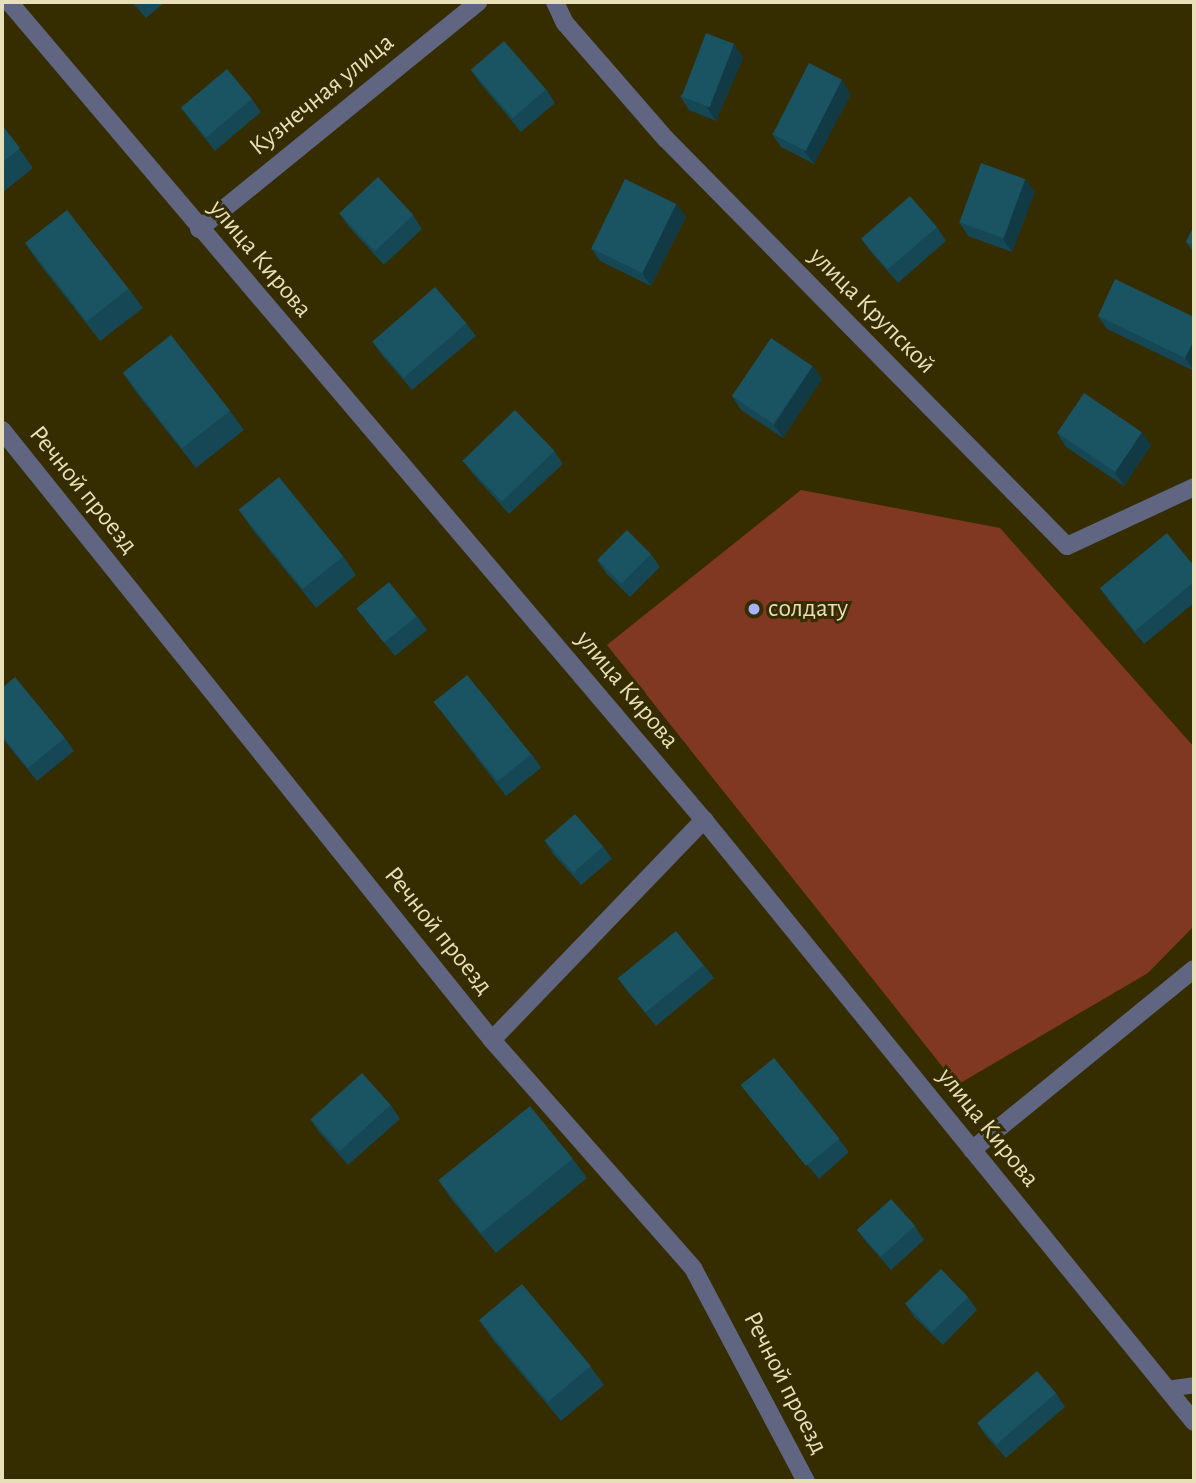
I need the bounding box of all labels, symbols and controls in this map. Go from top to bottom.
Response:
street label: Кузнечная улица [243,27,401,163]
street label: улица Кирова [202,194,318,324]
street label: улица Крупской [802,241,942,381]
street label: Речной проезд [22,420,144,560]
place label: солдату [768,593,848,625]
marker: солдату [746,601,762,617]
street label: улица Кирова [569,625,685,755]
street label: Речной проезд [377,861,499,1001]
street label: улица Кирова [930,1062,1046,1194]
street label: Речной проезд [736,1307,834,1459]

